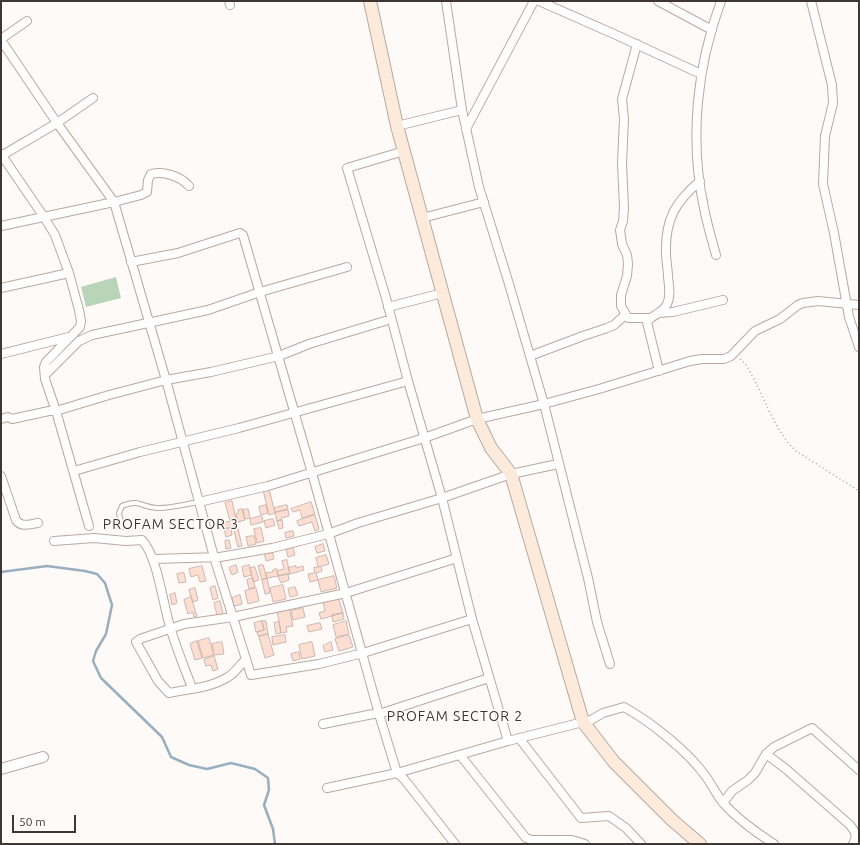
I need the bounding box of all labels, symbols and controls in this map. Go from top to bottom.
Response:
district label: PROFAM SECTOR 3 [103,516,239,532]
district label: PROFAM SECTOR 2 [387,708,523,724]
scale bar [14,807,78,833]
text: 50 m [19,815,46,828]

